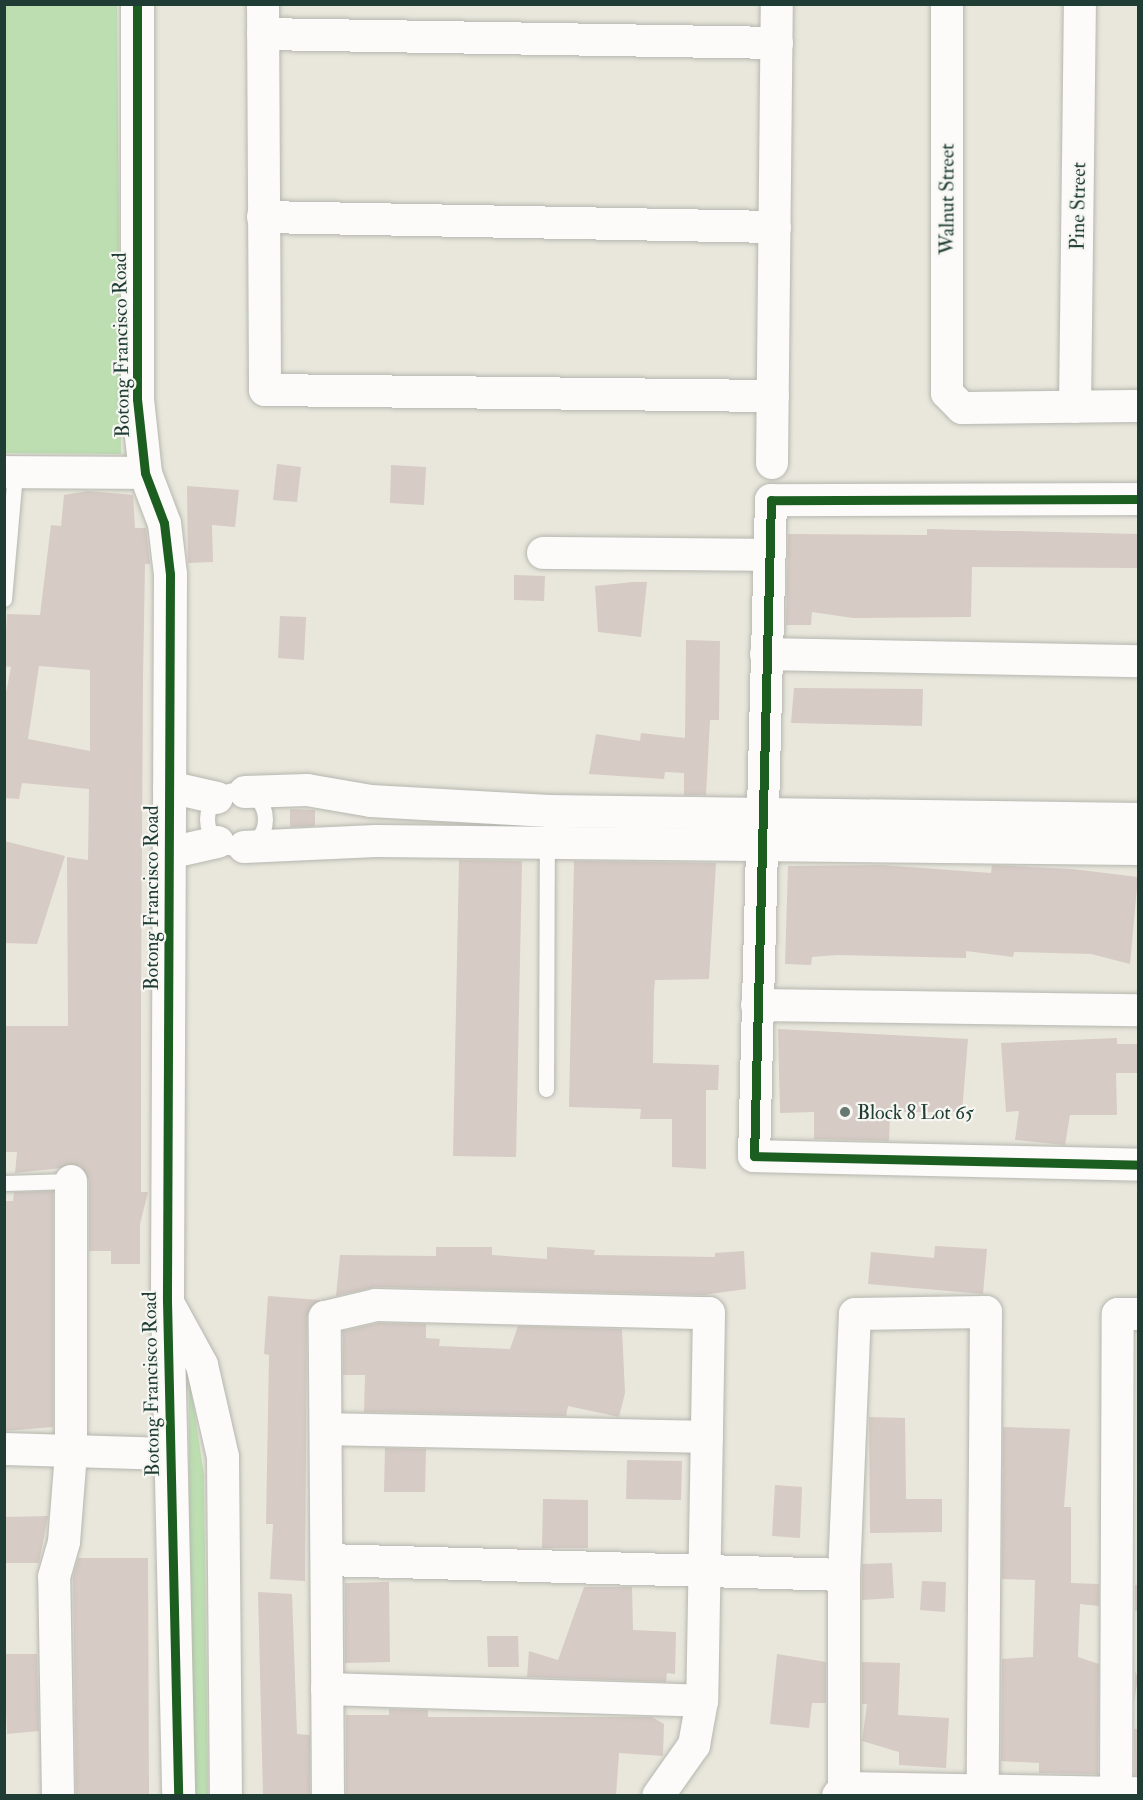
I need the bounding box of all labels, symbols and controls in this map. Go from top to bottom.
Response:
street label: Walnut Street [935,143,959,255]
street label: Pine Street [1065,162,1091,250]
street label: Botong Francisco Road [107,252,135,438]
street label: Botong Francisco Road [139,805,163,991]
place label: Block 8 Lot 65 [857,1100,974,1124]
marker: Block 8 Lot 65 [838,1105,852,1119]
street label: Botong Francisco Road [137,1291,165,1477]

